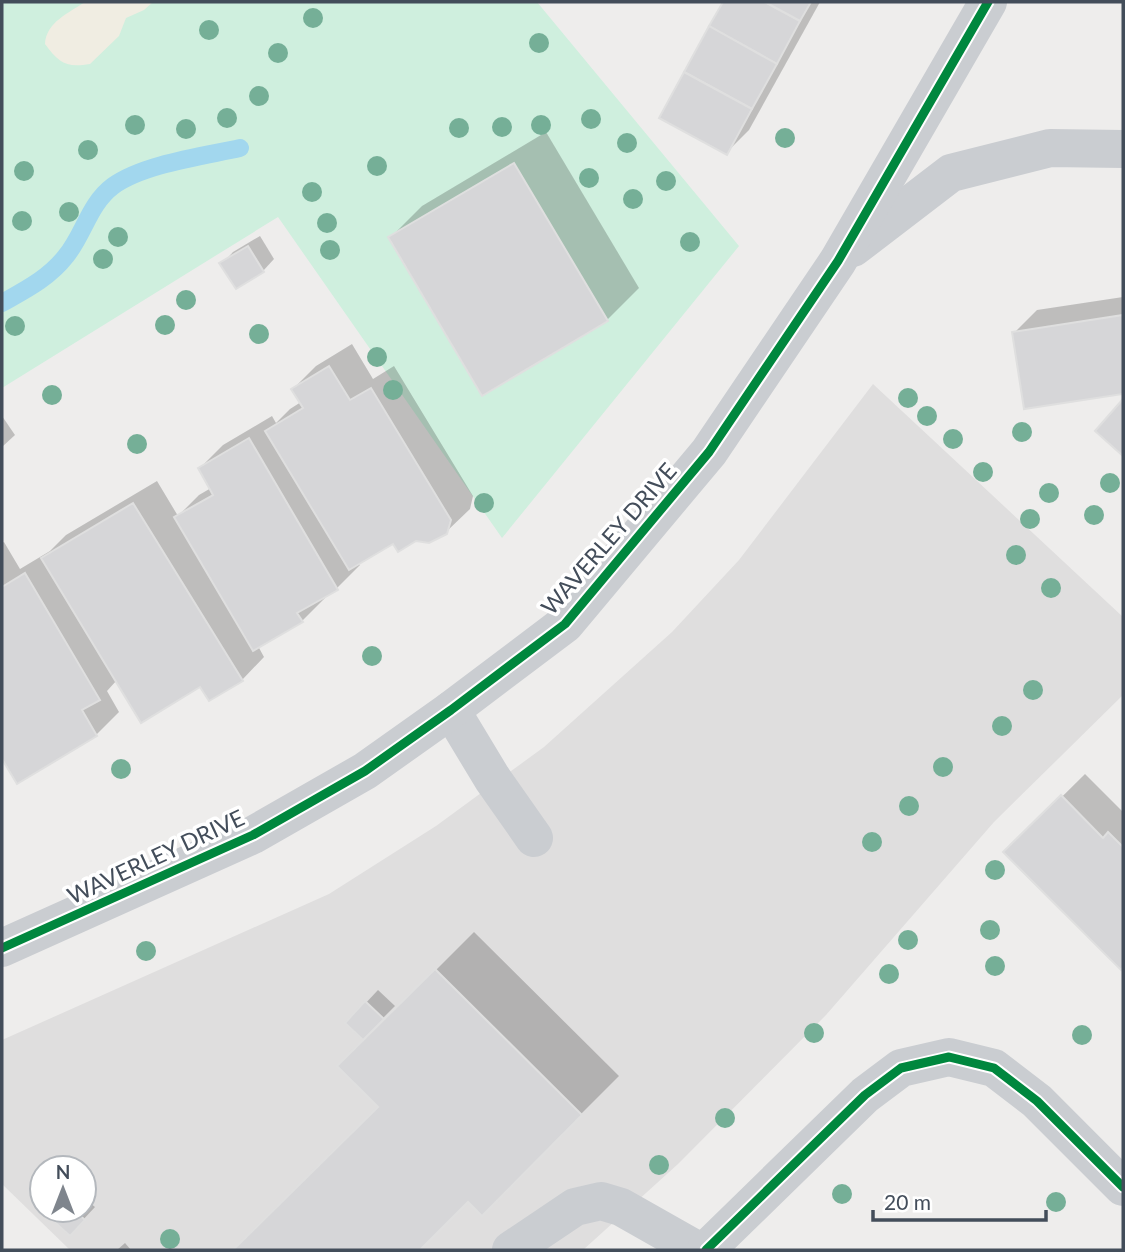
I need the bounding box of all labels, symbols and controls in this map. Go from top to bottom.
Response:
street label: WAVERLEY DRIVE [535,457,682,620]
street label: WAVERLEY DRIVE [63,803,249,909]
north arrow [28,1154,98,1224]
text: N [56,1160,70,1183]
scale bar [873,1178,1046,1222]
text: 20 m [884,1189,931,1214]

